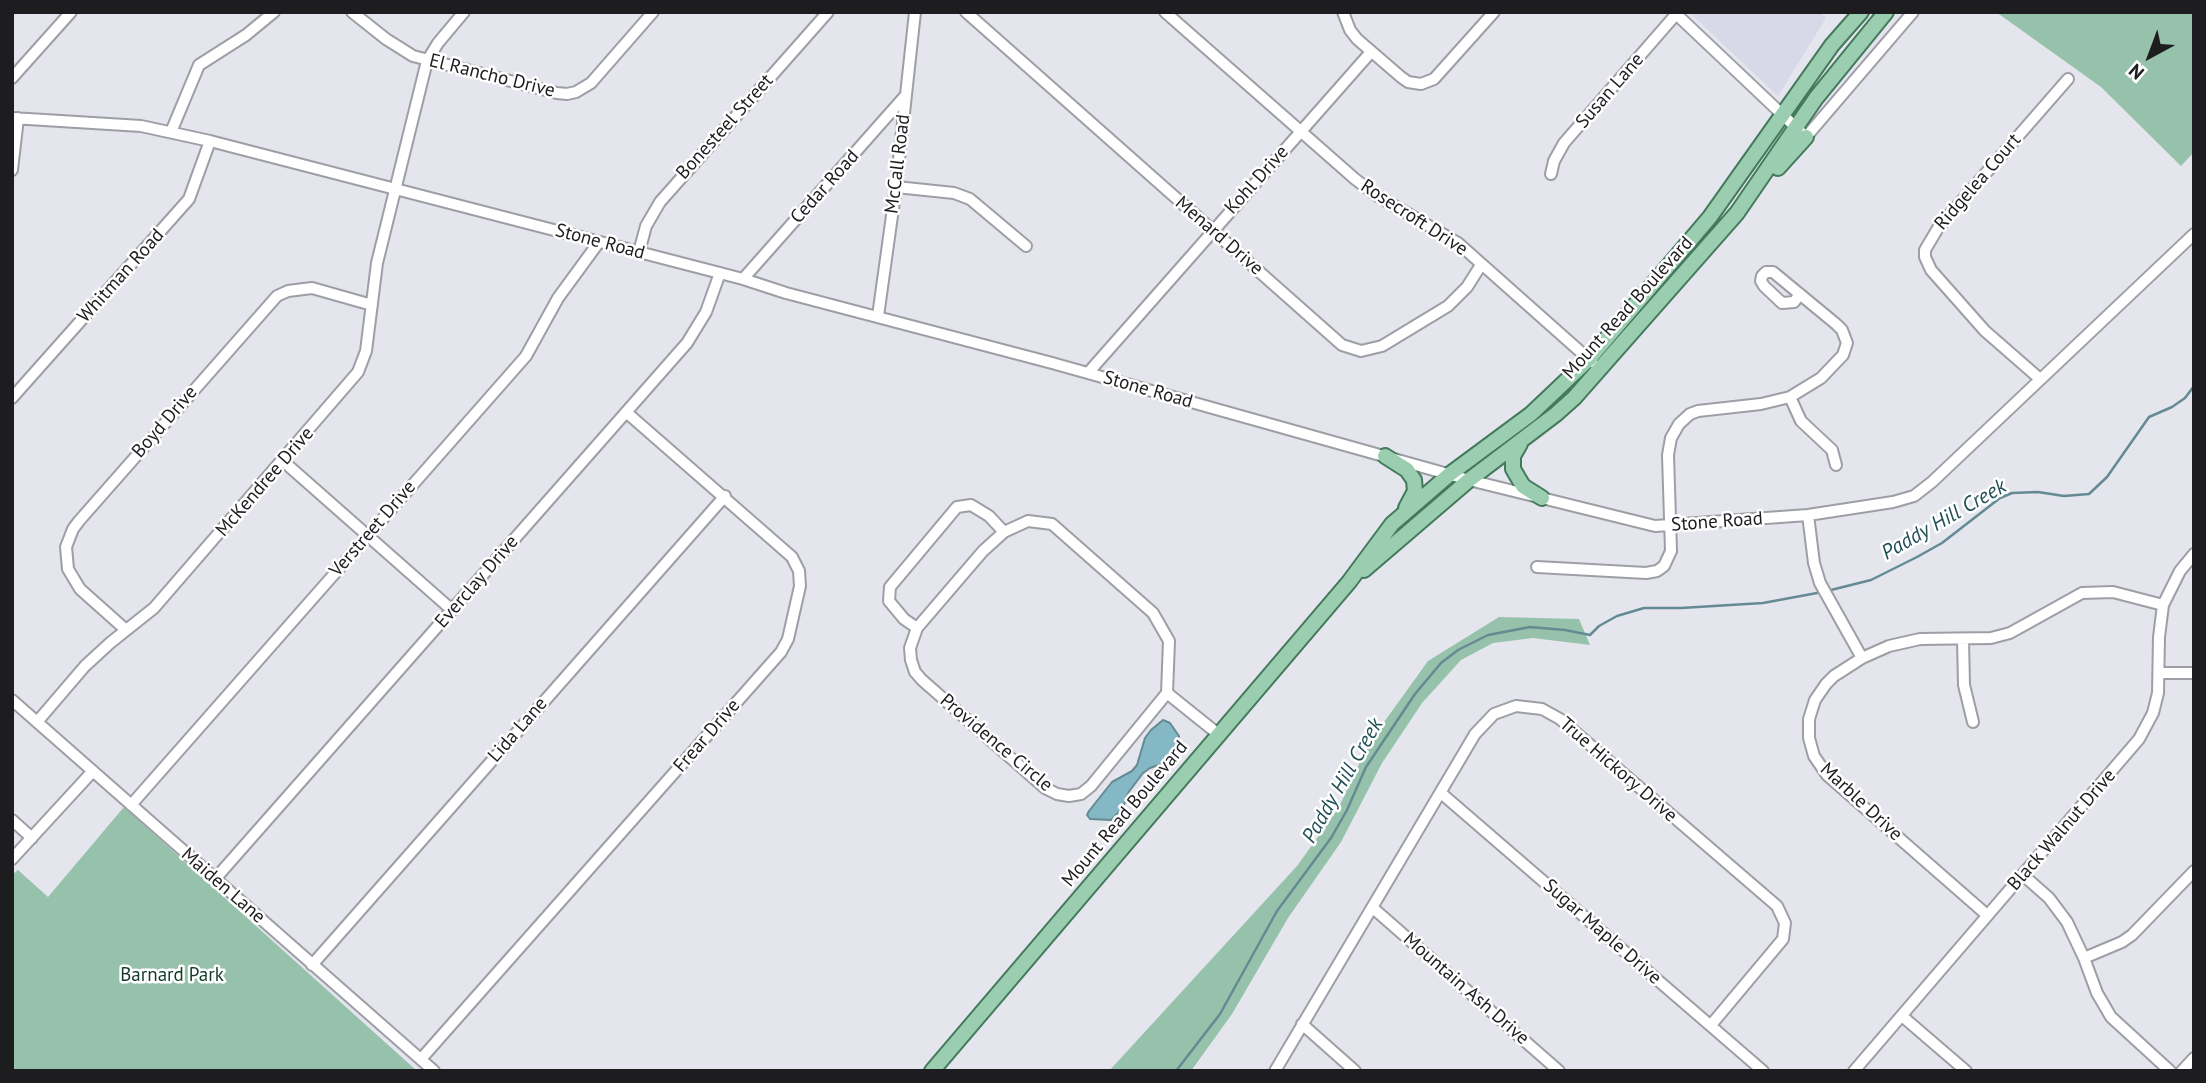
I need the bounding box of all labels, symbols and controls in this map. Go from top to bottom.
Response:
north arrow [2115,21,2185,91]
street label: El Rancho Drive [427,49,557,103]
street label: Susan Lane [1571,49,1649,133]
text: N [2124,59,2149,85]
street label: Bonesteel Street [672,70,778,184]
street label: McCall Road [881,113,915,215]
street label: Ridgelea Court [1930,129,2026,235]
street label: Kohl Drive [1220,141,1294,219]
street label: Cedar Road [786,145,864,229]
street label: Rosecroft Drive [1356,175,1472,261]
street label: Menard Drive [1170,192,1268,280]
street label: Stone Road [553,219,647,265]
street label: Whitman Road [73,224,169,328]
street label: Mount Read Boulevard [1558,232,1698,384]
street label: Stone Road [1101,366,1195,414]
street label: Boyd Drive [128,381,202,463]
street label: McKendree Drive [211,423,319,541]
water label: Paddy Hill Creek [1877,474,2011,566]
street label: Verstreet Drive [325,476,421,582]
street label: Stone Road [1670,507,1764,537]
street label: Everclay Drive [431,531,523,633]
street label: Providence Circle [935,689,1057,797]
street label: Lida Lane [484,693,552,767]
street label: Frear Drive [669,695,745,777]
street label: True Hickory Drive [1555,713,1681,827]
water label: Paddy Hill Creek [1297,714,1389,848]
street label: Mount Read Boulevard [1057,736,1193,892]
street label: Marble Drive [1815,758,1907,846]
street label: Black Walnut Drive [2003,765,2121,895]
street label: Maiden Lane [176,843,270,929]
street label: Sugar Maple Drive [1538,874,1666,990]
street label: Mountain Ash Drive [1398,928,1534,1050]
park label: Barnard Park [120,965,224,987]

